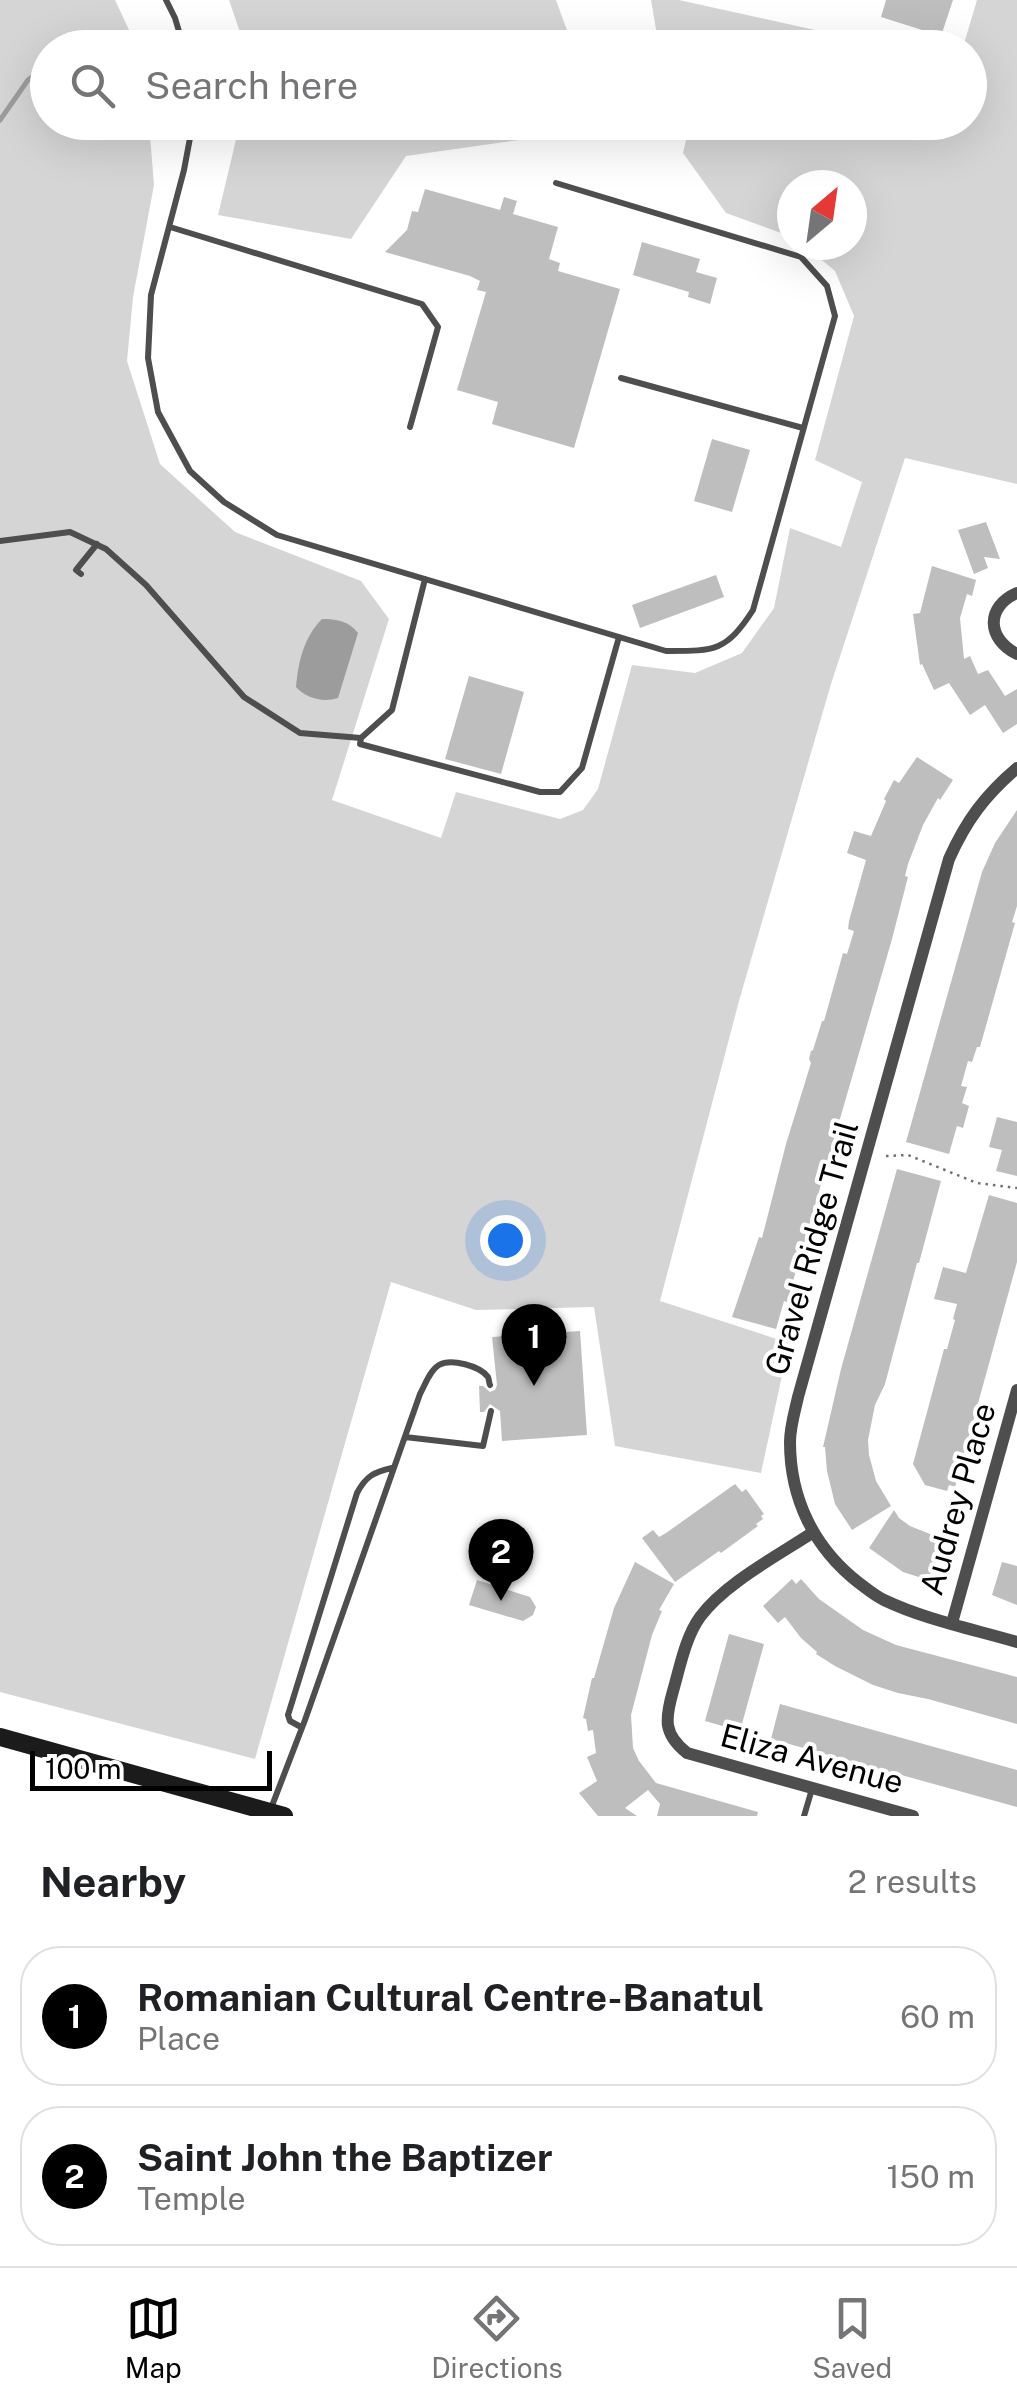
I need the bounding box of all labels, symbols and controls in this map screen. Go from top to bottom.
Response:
search box [30,30,987,140]
icon: search [65,58,120,113]
text: Search here [145,63,358,108]
north arrow [777,170,867,260]
street label: Gravel Ridge Trail [758,1116,866,1379]
your location [480,1215,531,1266]
pin: 1 [502,1304,566,1386]
street label: Audrey Place [912,1398,1003,1599]
pin: 2 [468,1518,534,1601]
street label: Eliza Avenue [717,1716,908,1801]
scale bar [30,1746,272,1790]
text: 100 m [45,1752,122,1785]
text: Nearby [40,1857,186,1906]
text: 2 results [848,1863,977,1900]
text: Romanian Cultural Centre-Banatul [137,1975,764,2020]
text: 1 [68,1998,81,2035]
text: 60 m [900,1998,975,2035]
text: Place [137,2020,220,2057]
text: Saint John the Baptizer [137,2135,553,2180]
text: 2 [64,2158,85,2195]
text: 150 m [886,2158,975,2195]
text: Temple [137,2180,246,2217]
tab: Map [125,2291,182,2384]
tab: Directions [431,2291,563,2384]
tab: Saved [812,2291,892,2384]

